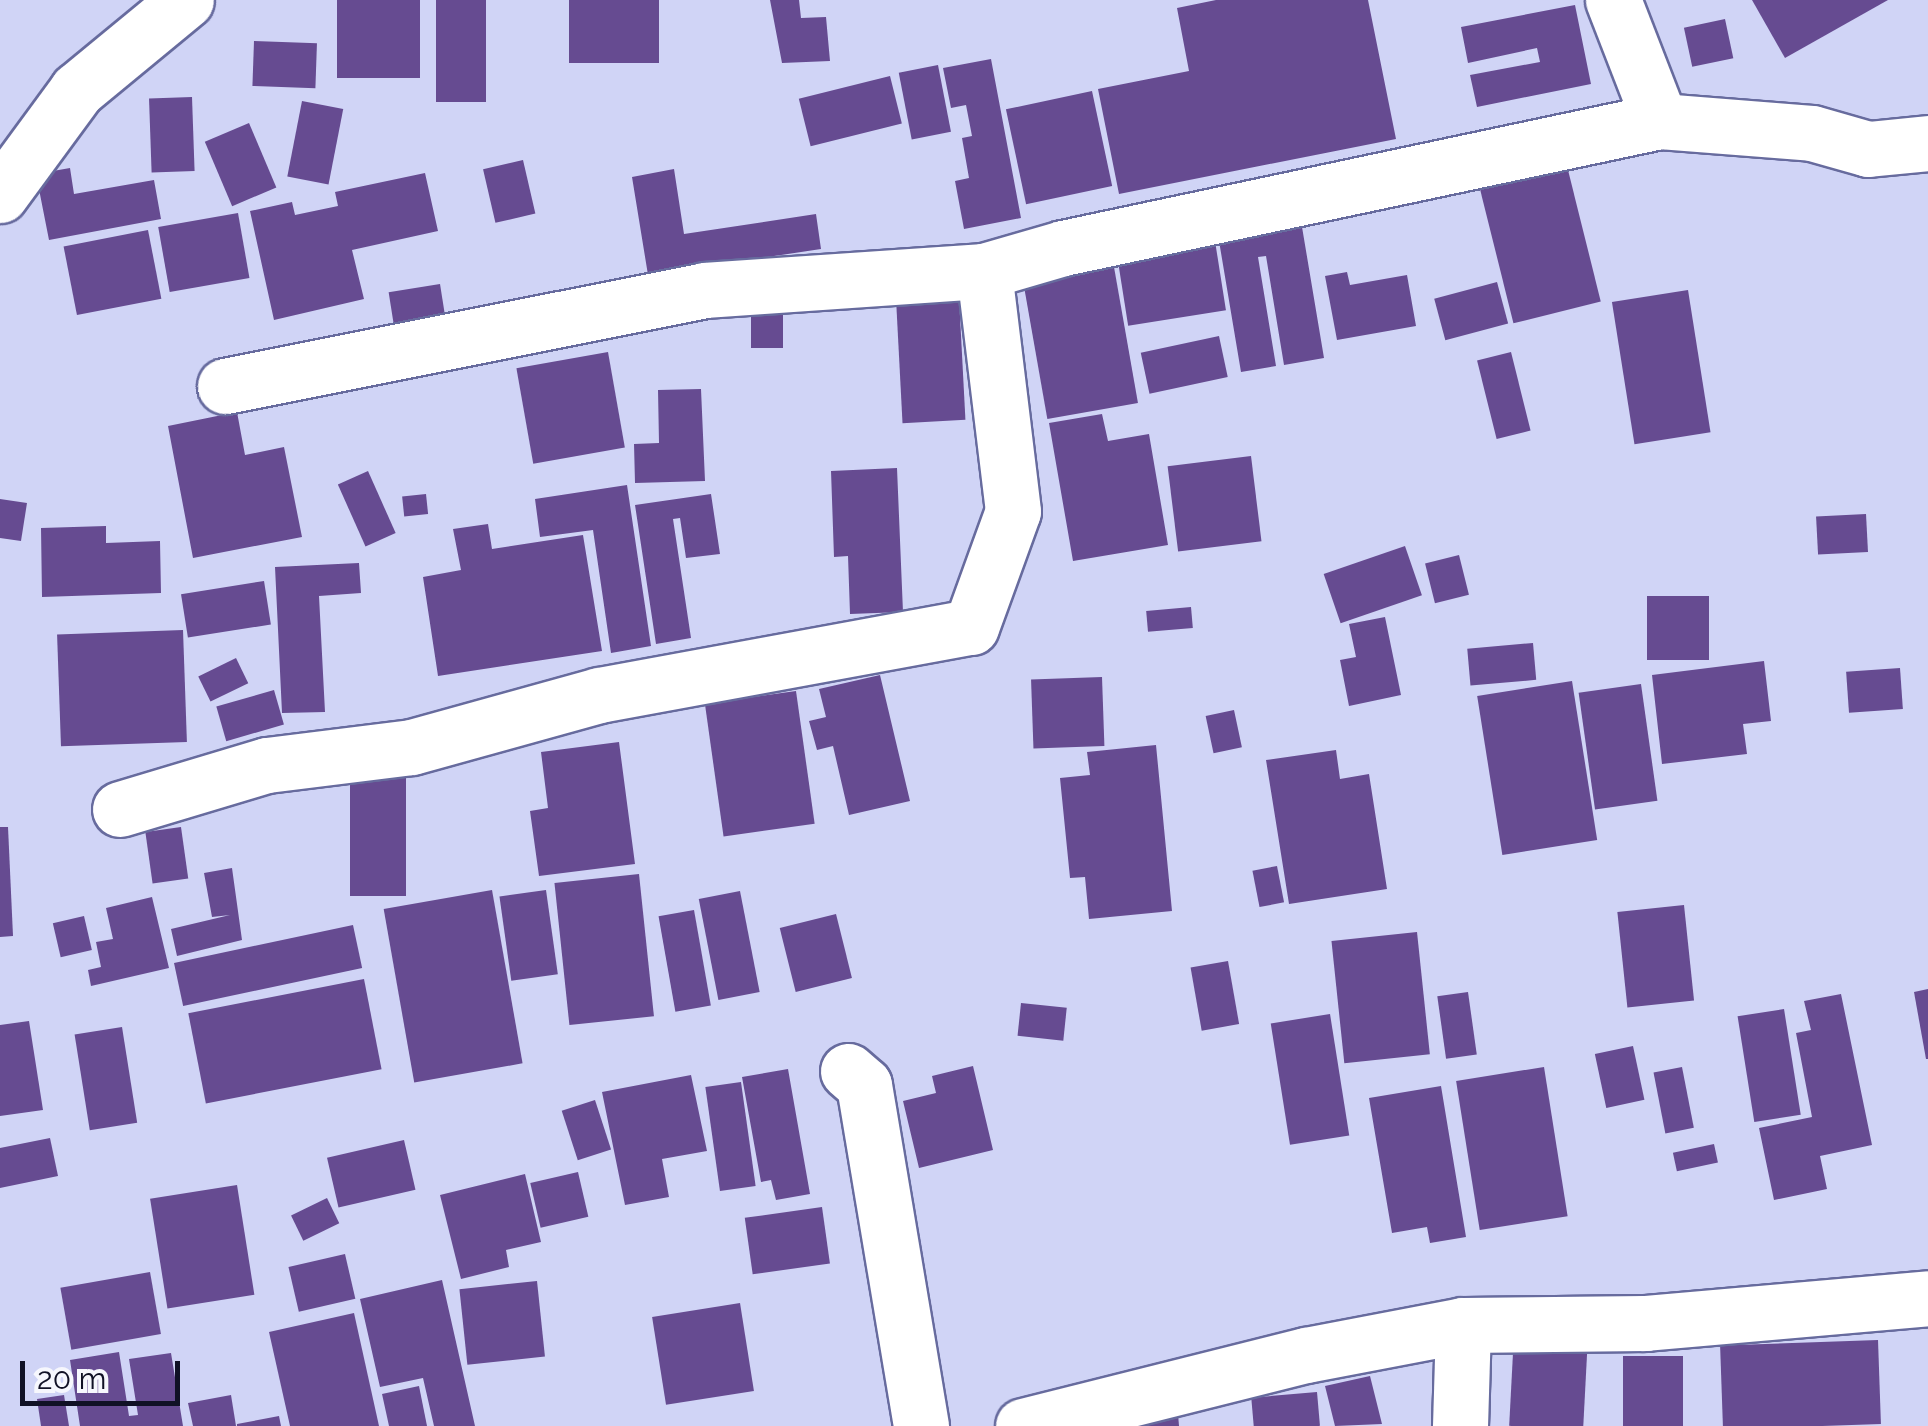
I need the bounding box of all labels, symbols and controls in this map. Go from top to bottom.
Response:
scale bar [25,1341,185,1403]
text: 20 m [37,1361,106,1396]

